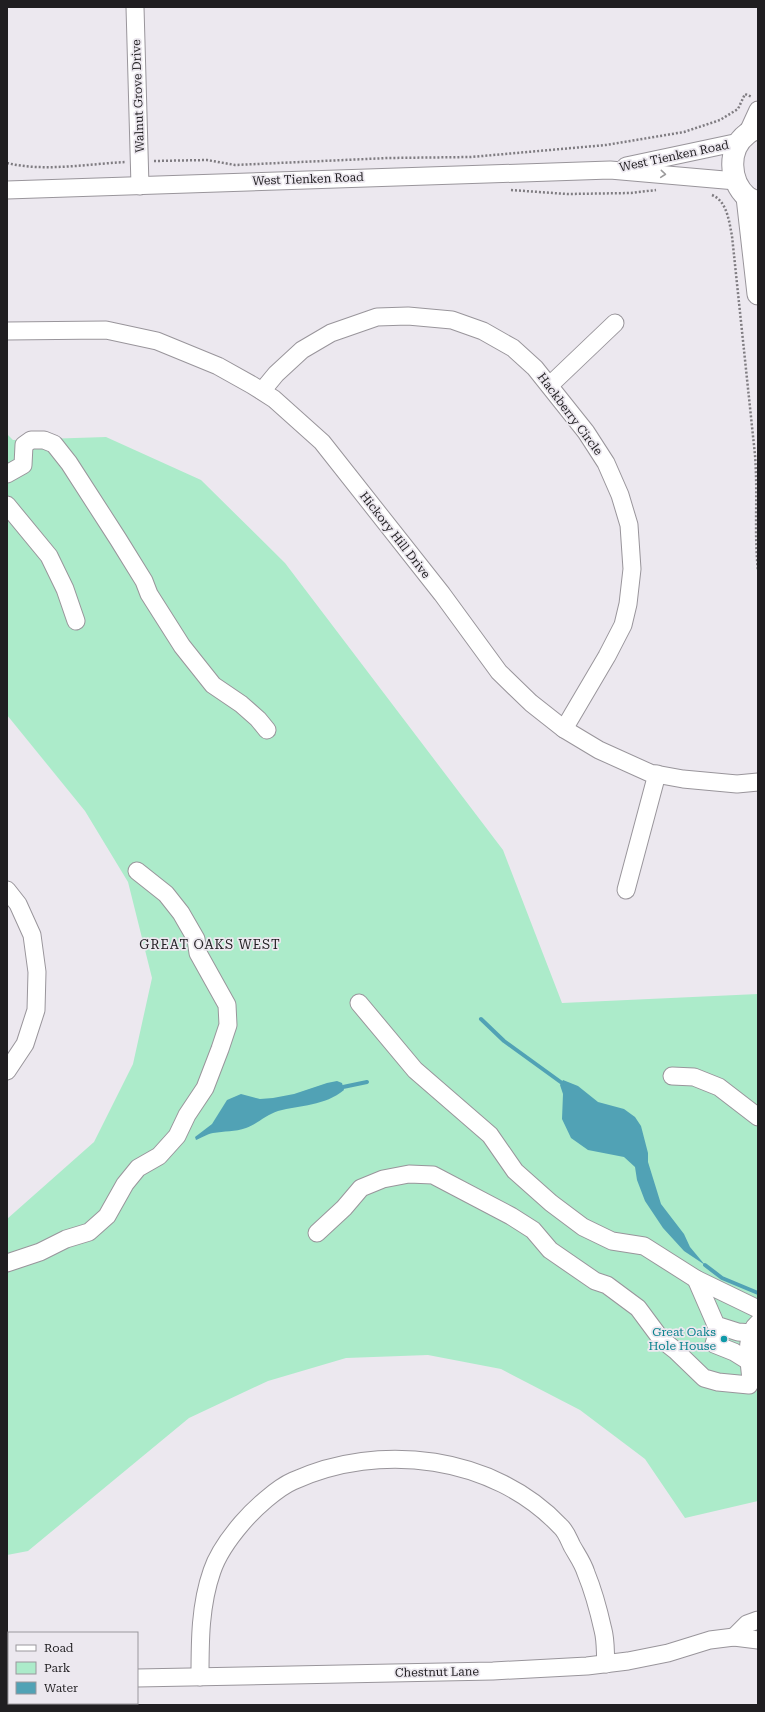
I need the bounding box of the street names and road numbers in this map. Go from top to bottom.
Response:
street label: Walnut Grove Drive [129,39,147,153]
street label: West Tienken Road [618,137,730,174]
street label: West Tienken Road [252,170,364,188]
street label: Hackberry Circle [535,370,606,458]
street label: Hickory Hill Drive [357,489,433,581]
street label: Chestnut Lane [395,1664,480,1680]

